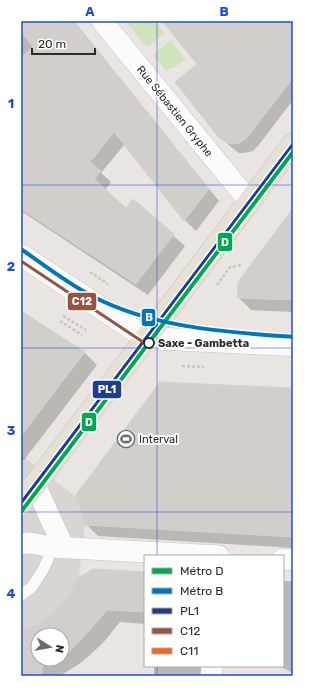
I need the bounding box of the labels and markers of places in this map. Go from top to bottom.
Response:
marker: Saxe - Gambetta [143,337,155,349]
place label: Saxe - Gambetta [158,337,249,350]
sports icon: Interval [116,429,136,449]
place label: Interval [139,433,178,446]

